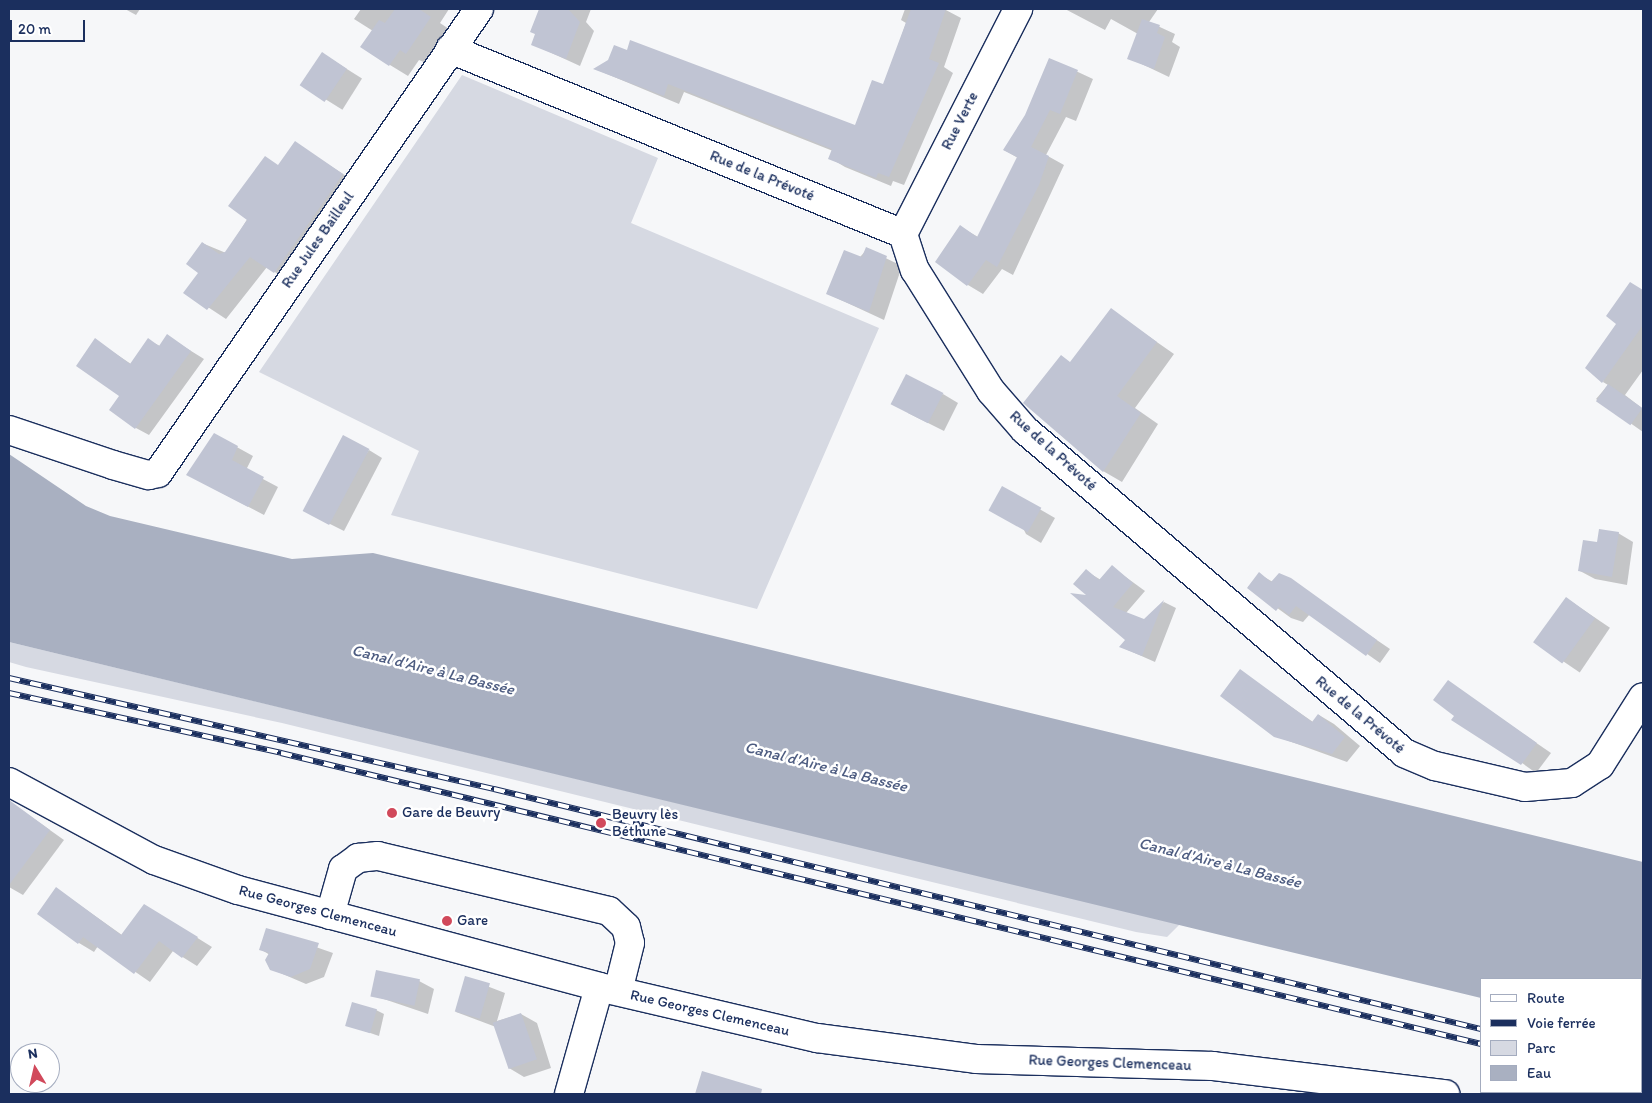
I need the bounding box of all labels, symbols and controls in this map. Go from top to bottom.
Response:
scale bar [12,10,88,42]
text: 20 m [18,20,51,38]
street label: Rue Verte [938,89,982,153]
street label: Rue de la Prévoté [707,147,817,205]
street label: Rue Jules Bailleul [278,188,358,292]
street label: Rue de la Prévoté [1006,407,1100,495]
water label: Canal d'Aire à La Bassée [350,640,516,700]
street label: Rue de la Prévoté [1312,672,1408,758]
water label: Canal d'Aire à La Bassée [743,737,909,797]
place label: Gare de Beuvry [402,804,500,822]
place label: Beuvry lès Béthune [612,805,678,840]
marker: Gare de Beuvry [386,807,398,819]
marker: Beuvry lès Béthune [594,816,608,830]
water label: Canal d'Aire à La Bassée [1137,833,1303,893]
street label: Rue Georges Clemenceau [237,881,399,941]
place label: Gare [457,912,488,930]
marker: Gare [441,915,453,927]
legend [1480,978,1642,1093]
street label: Rue Georges Clemenceau [629,986,791,1040]
text: Route [1527,989,1565,1007]
text: Voie ferrée [1527,1014,1596,1032]
text: Parc [1527,1039,1556,1057]
north arrow [10,1043,60,1093]
text: N [27,1045,39,1063]
street label: Rue Georges Clemenceau [1028,1051,1192,1075]
text: Eau [1527,1064,1551,1082]

